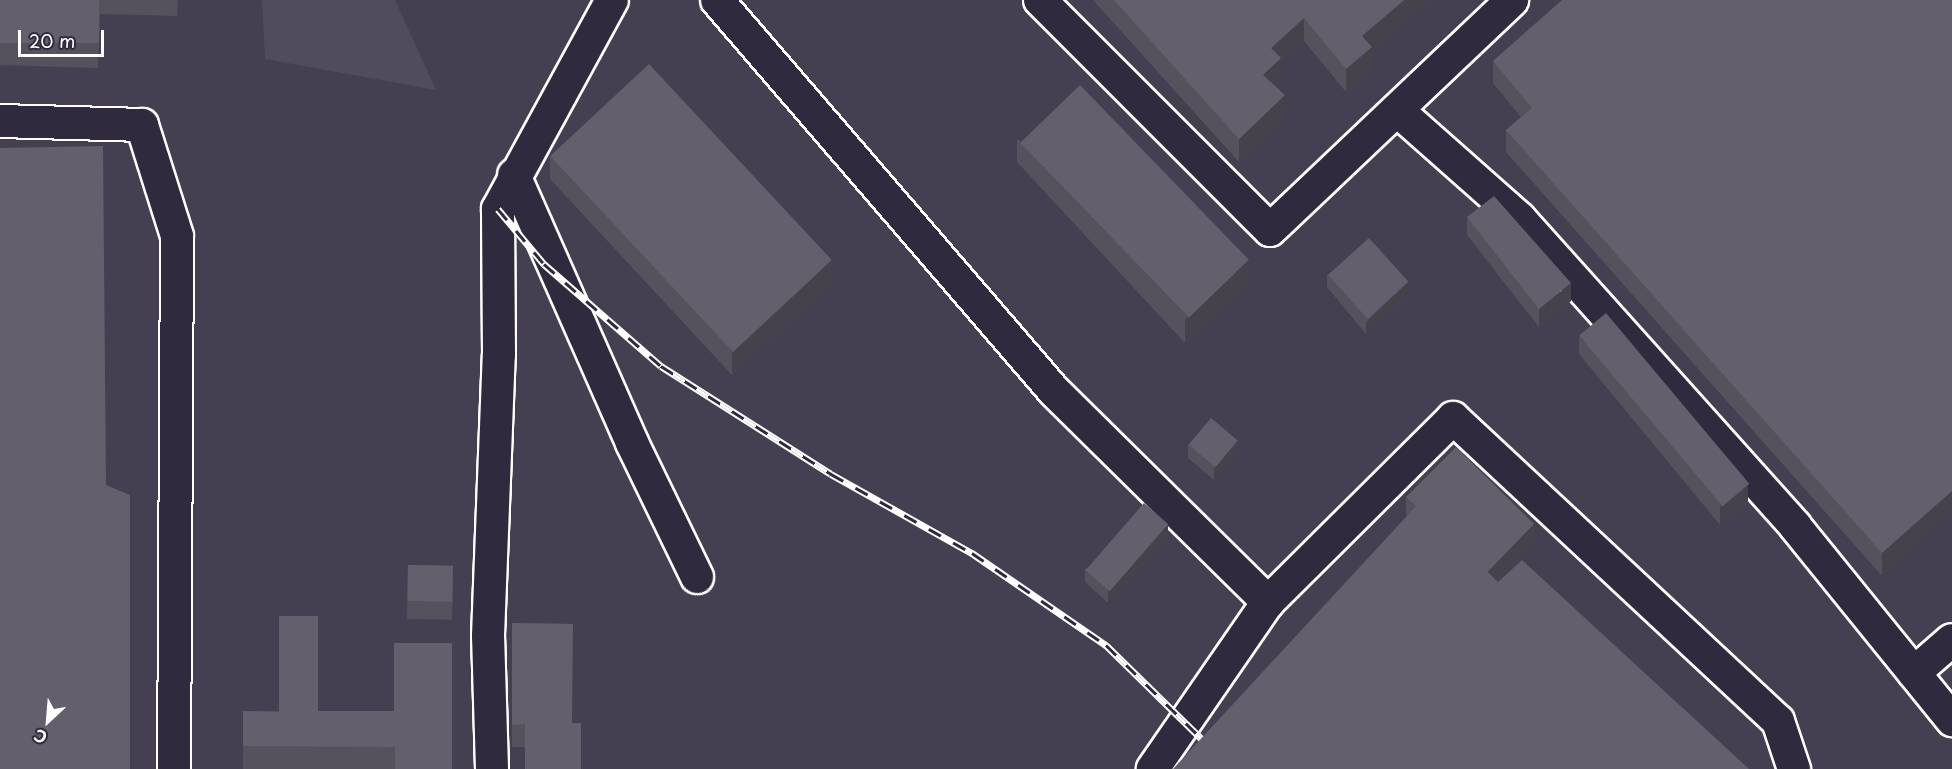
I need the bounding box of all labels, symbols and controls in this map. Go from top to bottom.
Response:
scale bar [21,18,106,56]
text: 20 m [29,27,75,54]
north arrow [18,691,78,751]
text: С [29,724,51,751]

